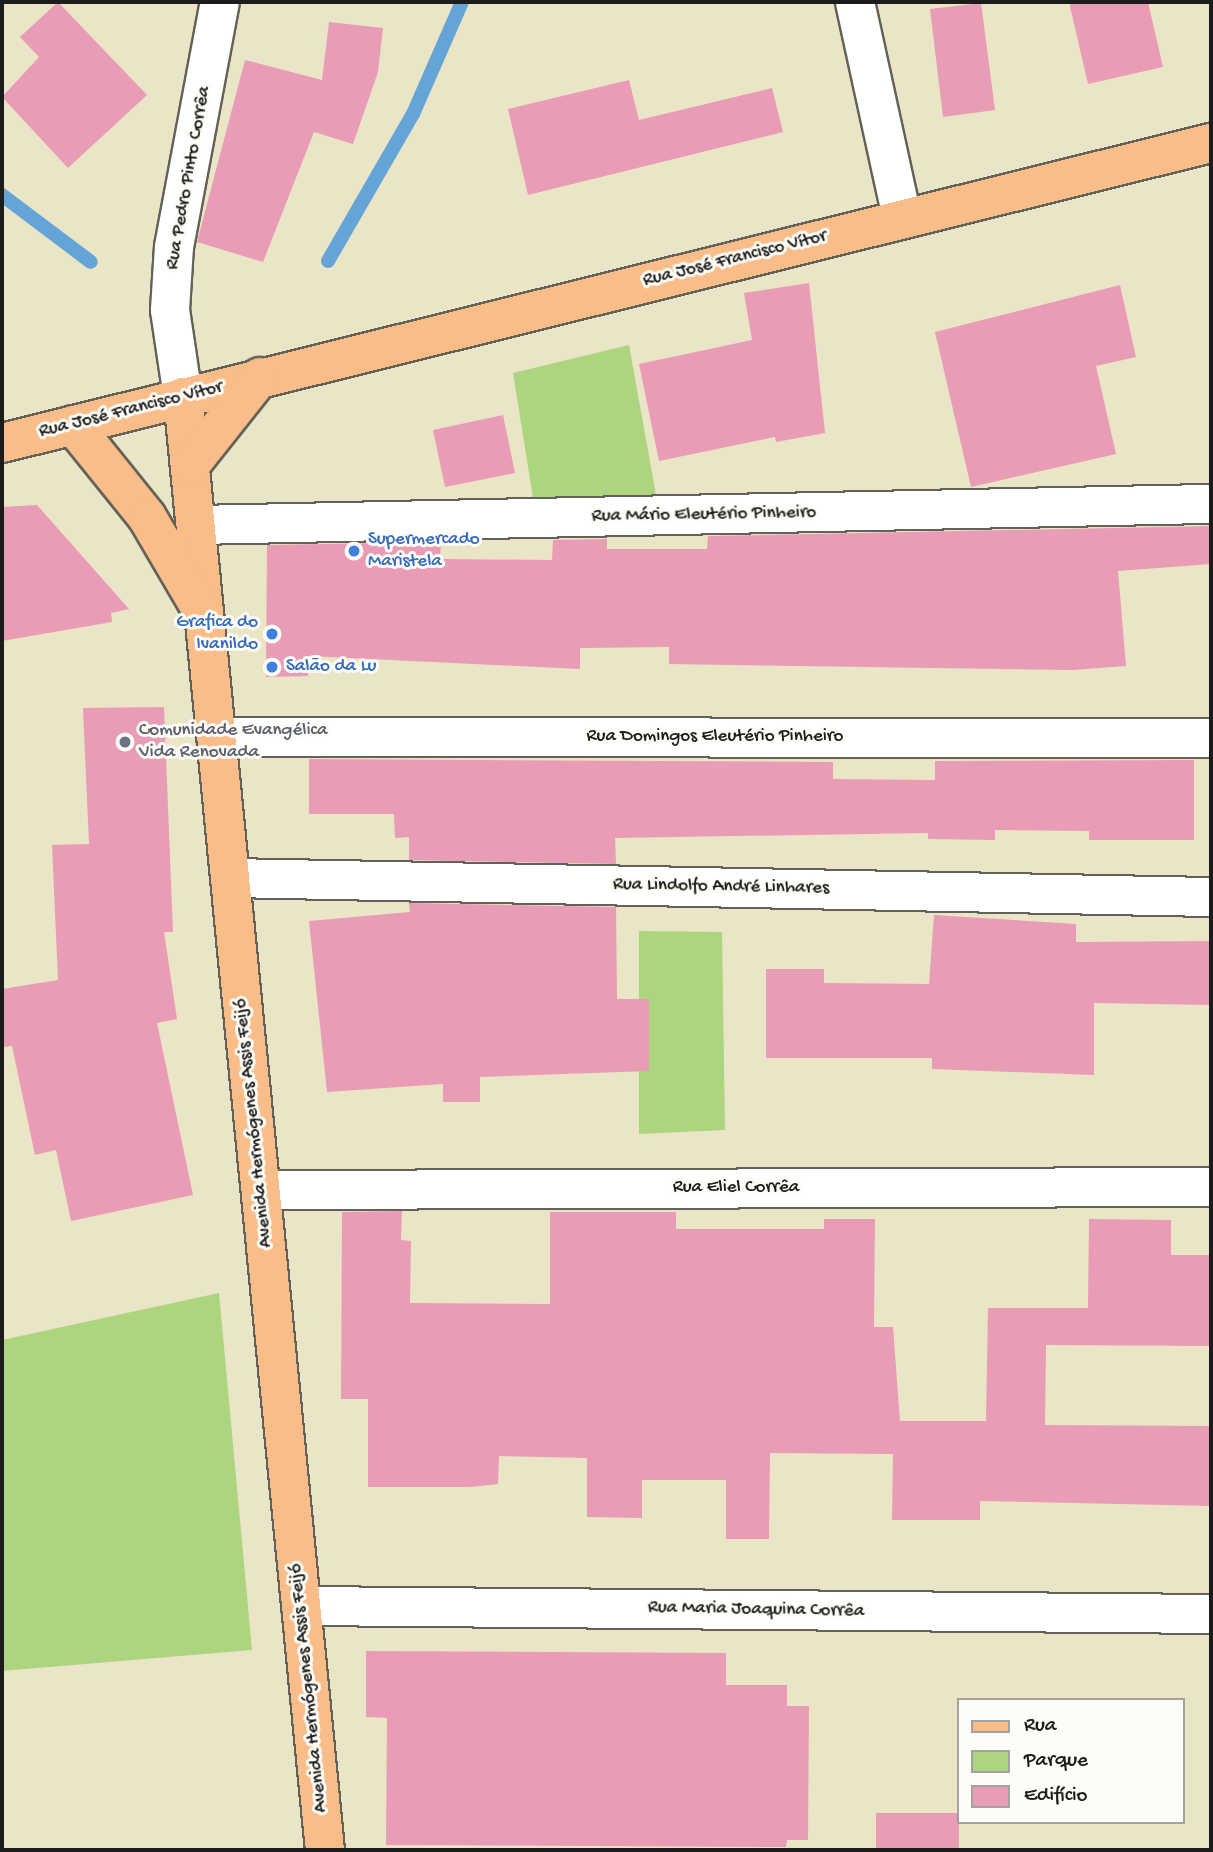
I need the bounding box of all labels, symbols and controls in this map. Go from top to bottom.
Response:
street label: Rua Pedro Pinto Corrêa [162,84,216,272]
street label: Rua José Francisco Vítor [641,225,829,293]
street label: Rua José Francisco Vítor [37,376,225,444]
street label: Rua Mário Eleutério Pinheiro [591,502,817,528]
place label: Supermercado Maristela [368,529,480,573]
marker: Supermercado Maristela [346,543,362,559]
place label: Grafica do Ivanildo [176,612,258,656]
marker: Grafica do Ivanildo [264,626,280,642]
place label: Salão da Lu [286,656,377,678]
marker: Salão da Lu [264,659,280,675]
place label: Comunidade Evangélica Vida Renovada [139,720,328,764]
street label: Rua Domingos Eleutério Pinheiro [587,726,843,748]
marker: Comunidade Evangélica Vida Renovada [117,734,133,750]
street label: Rua Lindolfo André Linhares [613,874,829,900]
street label: Avenida Hermógenes Assis Feijó [230,997,278,1249]
street label: Rua Eliel Corrêa [673,1177,799,1199]
street label: Avenida Hermógenes Assis Feijó [285,1562,333,1814]
street label: Rua Maria Joaquina Corrêa [648,1597,864,1623]
legend [958,1698,1185,1824]
text: Rua [1024,1714,1057,1739]
text: Parque [1024,1749,1088,1774]
text: Edifício [1024,1784,1088,1809]

